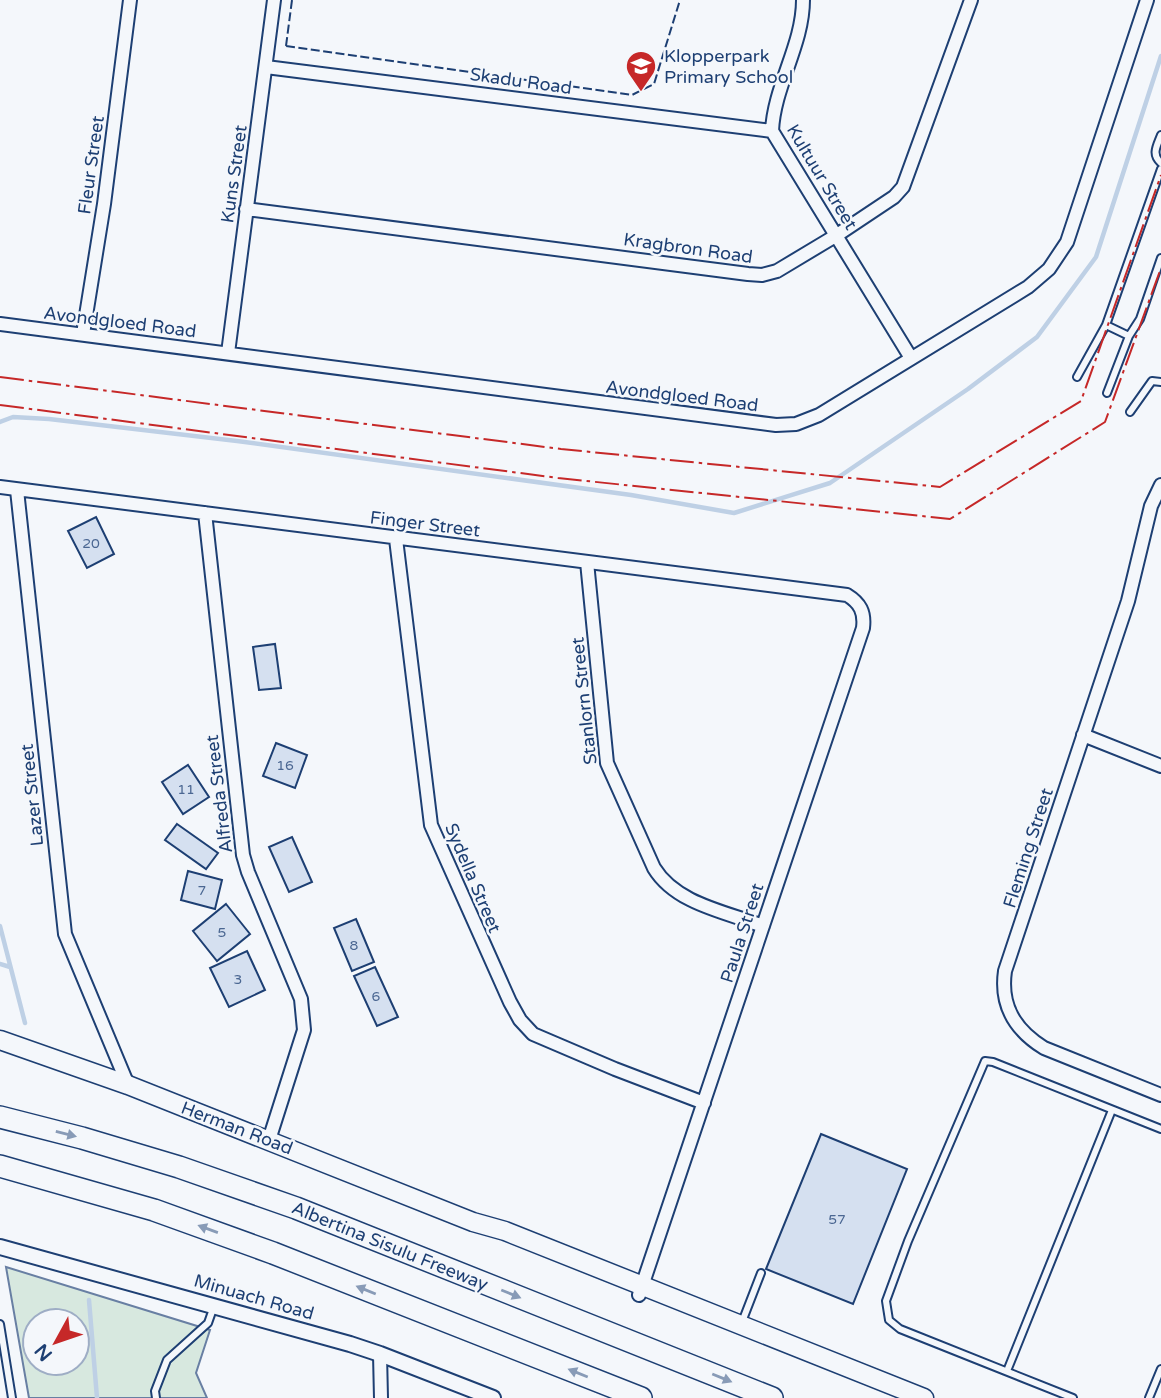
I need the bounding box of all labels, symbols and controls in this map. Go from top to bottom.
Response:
place label: Klopperpark Primary School [664,45,793,88]
school or university icon: Klopperpark Primary School [624,49,658,93]
street label: Skadu Road [469,63,573,99]
street label: Fleur Street [73,114,109,216]
street label: Kultuur Street [782,120,862,234]
street label: Kuns Street [216,123,252,224]
street label: Kragbron Road [622,228,754,268]
street label: Avondgloed Road [42,302,198,342]
street label: Avondgloed Road [604,376,760,416]
street label: Finger Street [369,506,481,542]
house number: 20 [82,535,100,552]
street label: Stanlorn Street [566,636,602,766]
street label: Alfreda Street [201,733,237,854]
street label: Lazer Street [16,743,48,847]
house number: 16 [276,757,294,774]
house number: 11 [177,781,195,798]
street label: Fleming Street [998,785,1058,911]
street label: Sydella Street [440,820,506,936]
street label: Paula Street [716,880,768,986]
house number: 7 [198,882,206,899]
house number: 5 [218,924,226,941]
house number: 8 [350,937,359,954]
house number: 3 [234,971,242,988]
house number: 6 [372,988,381,1005]
street label: Herman Road [178,1097,296,1159]
one-way arrow [55,1129,77,1140]
street label: Albertina Sisulu Freeway [289,1197,492,1296]
house number: 57 [828,1211,846,1228]
one-way arrow [198,1224,219,1235]
street label: Minuach Road [191,1269,317,1325]
one-way arrow [356,1284,377,1295]
one-way arrow [500,1288,521,1299]
north arrow [21,1307,91,1377]
text: N [30,1339,57,1365]
one-way arrow [567,1367,588,1378]
one-way arrow [711,1372,732,1383]

